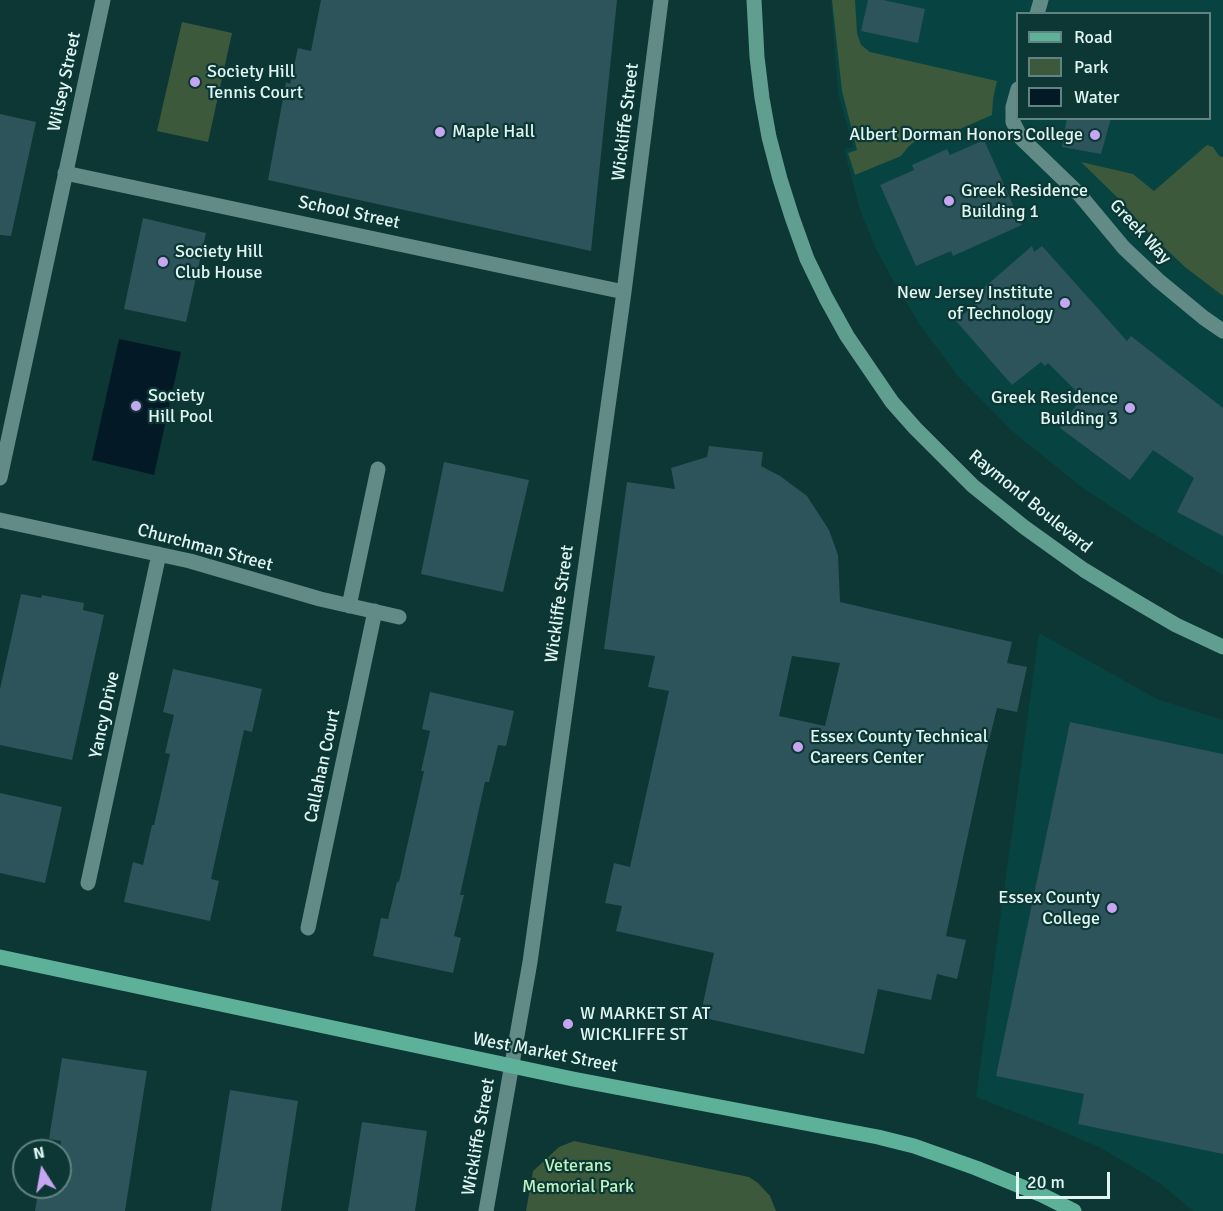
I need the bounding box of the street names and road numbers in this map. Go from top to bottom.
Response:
street label: Wilsey Street [44,30,86,134]
street label: Wickliffe Street [608,62,644,182]
street label: School Street [296,192,402,234]
street label: Greek Way [1105,195,1175,269]
street label: Raymond Boulevard [964,446,1096,558]
street label: Churchman Street [135,520,275,576]
street label: Wickliffe Street [541,544,579,664]
street label: Yancy Drive [85,670,125,760]
street label: Callahan Court [300,707,346,825]
street label: West Market Street [471,1028,619,1078]
street label: Wickliffe Street [458,1077,500,1197]

